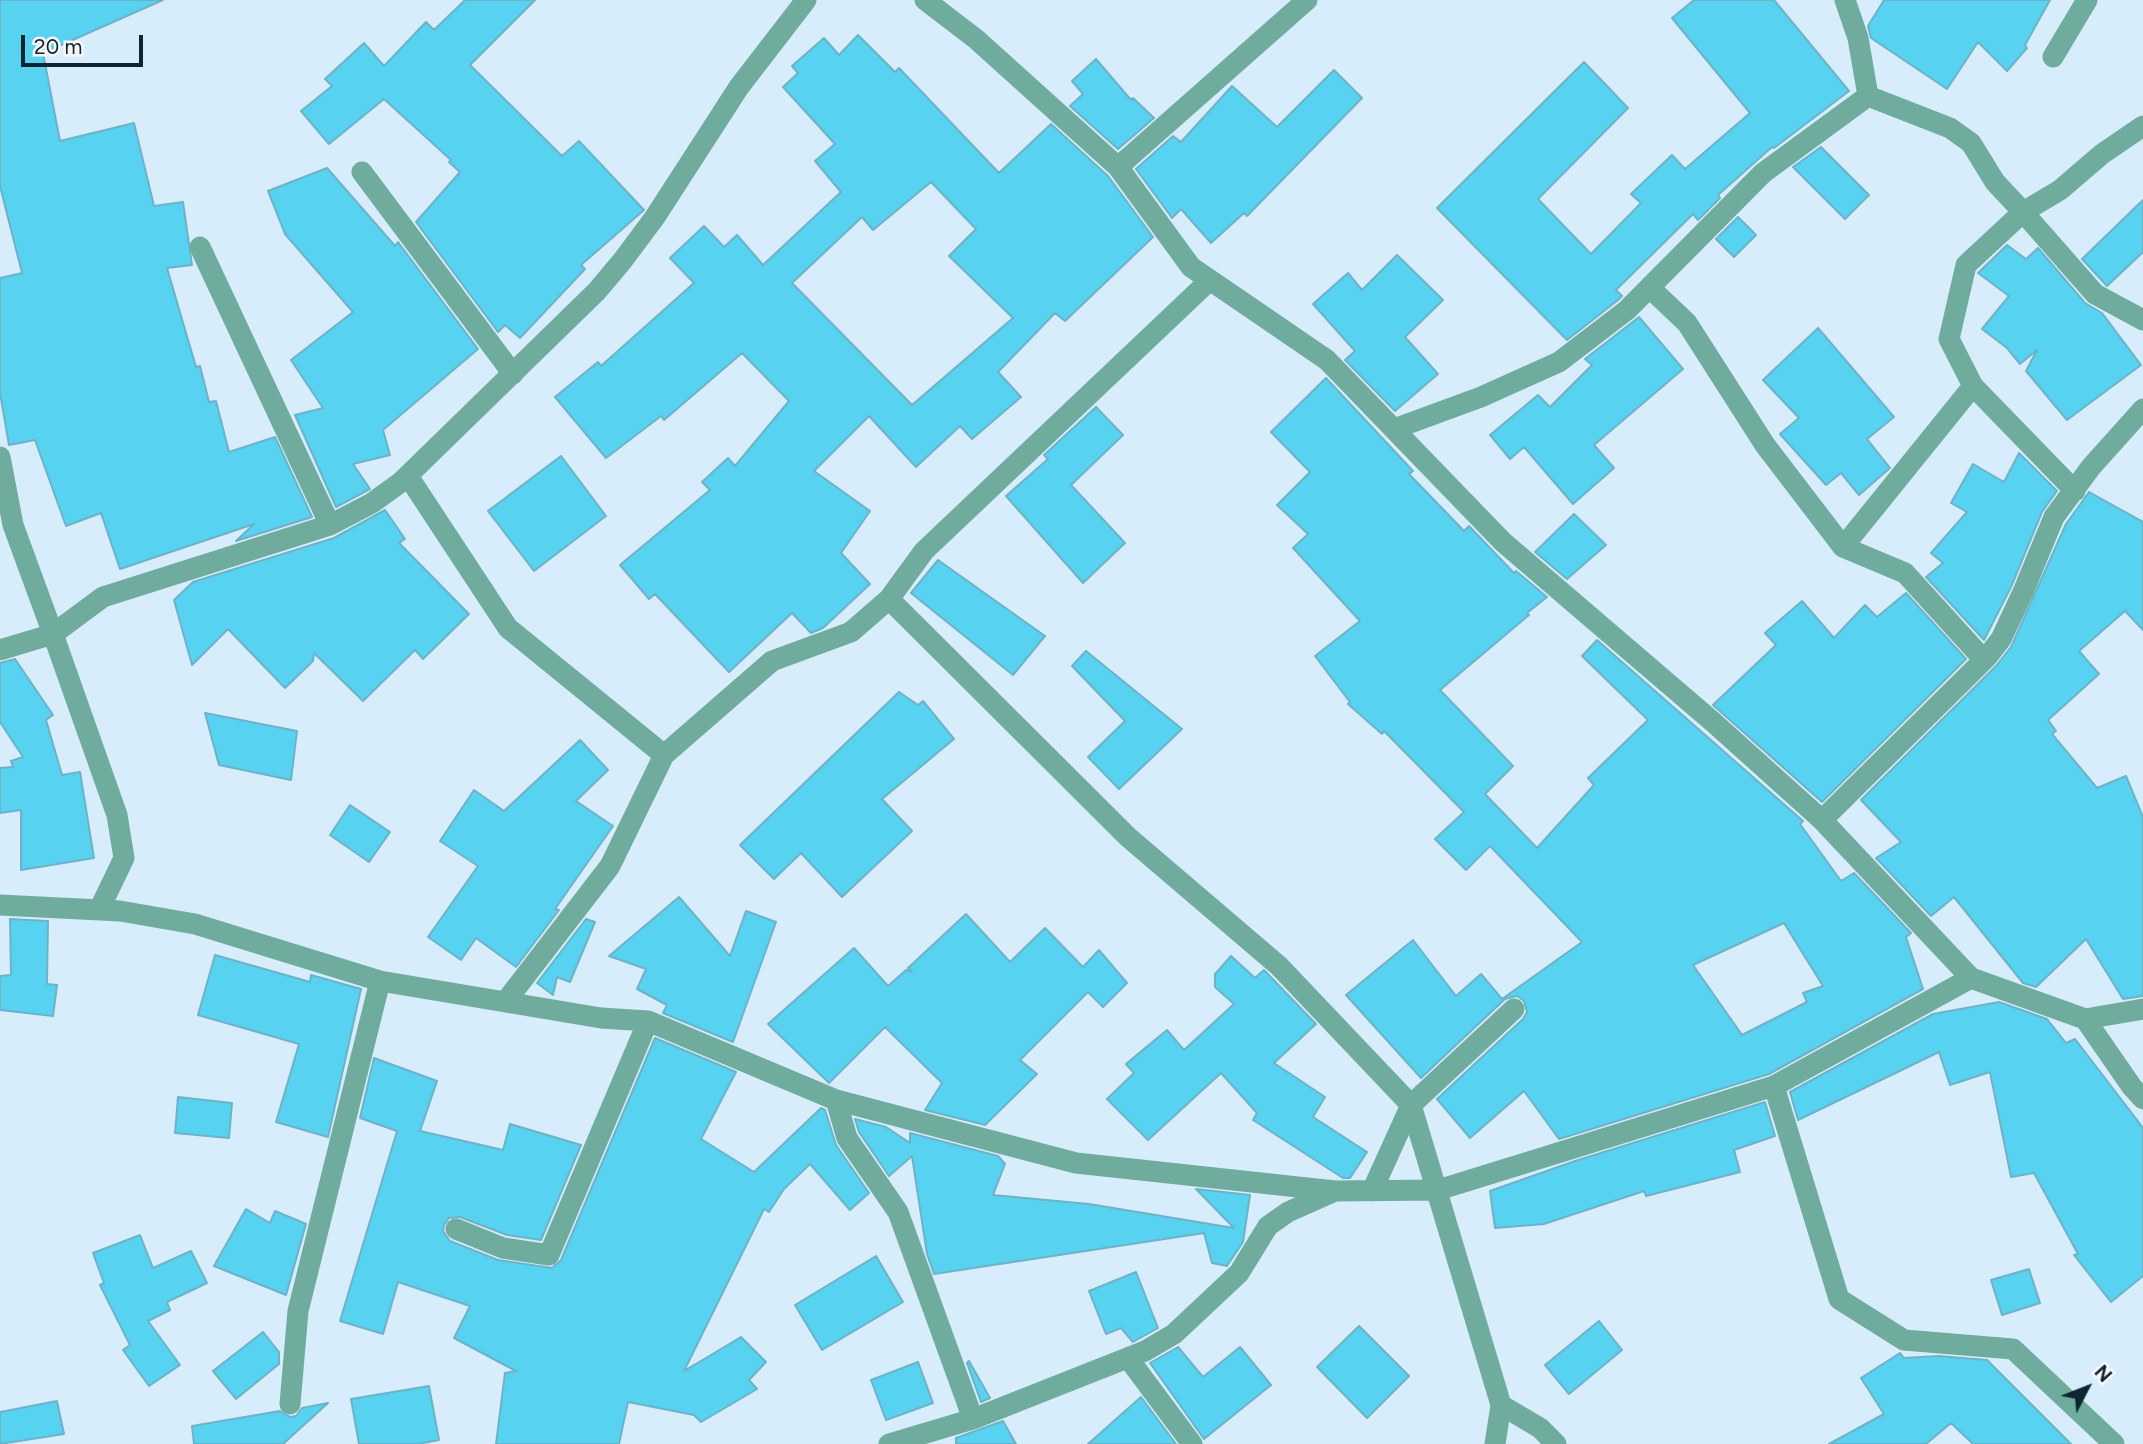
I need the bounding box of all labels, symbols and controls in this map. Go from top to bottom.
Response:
scale bar [24,21,147,65]
text: 20 m [34,34,82,59]
north arrow [2052,1353,2122,1423]
text: N [2090,1360,2116,1387]

